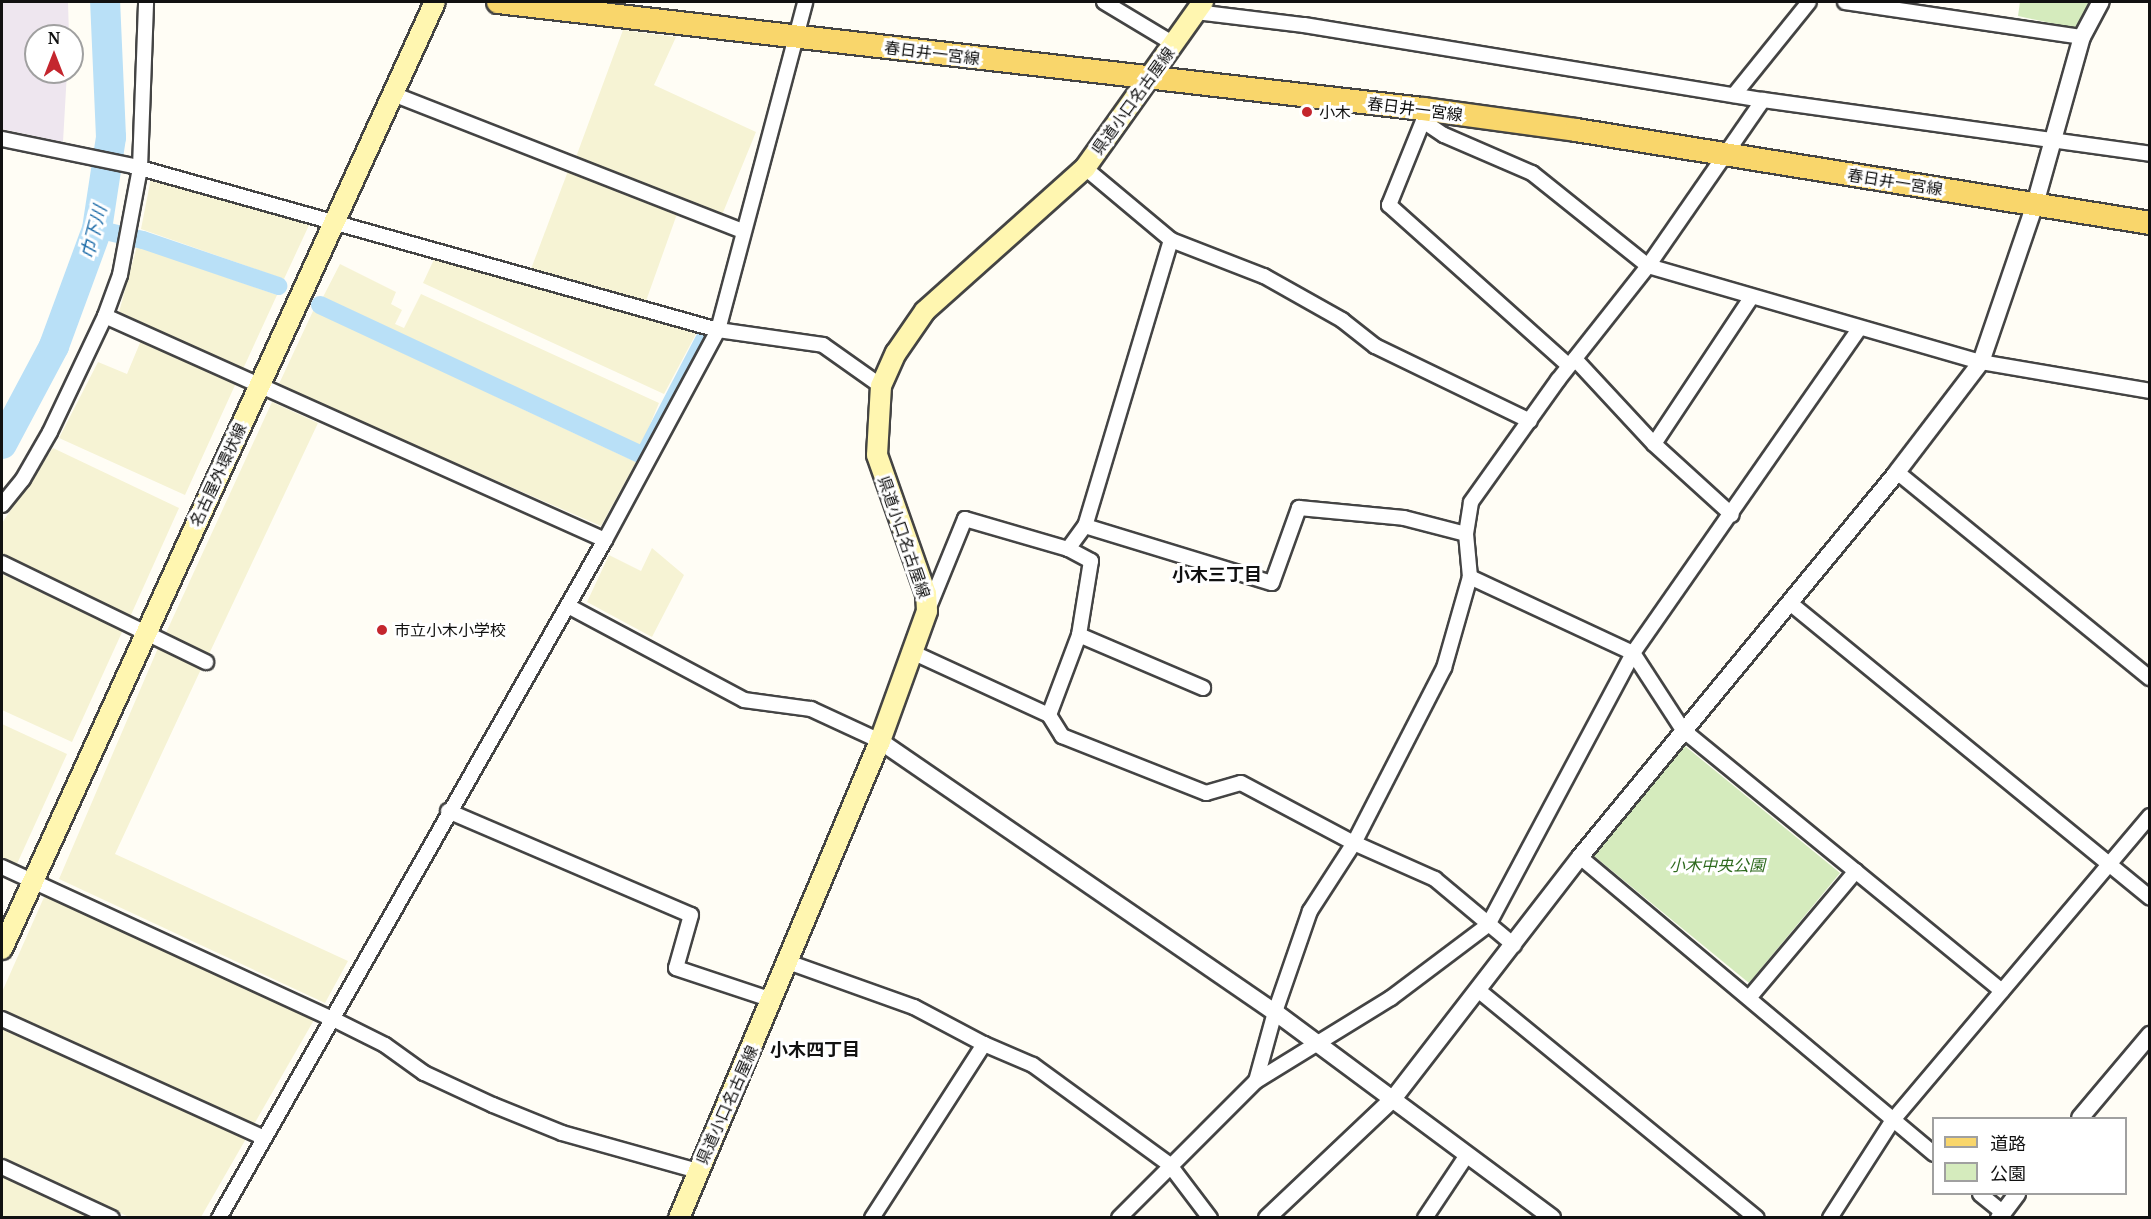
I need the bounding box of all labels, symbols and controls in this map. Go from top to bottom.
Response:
north arrow [24,24,84,84]
text: N [48,27,60,49]
street label: 春日井一宮線 [883,38,981,68]
street label: 県道小口名古屋線 [1088,44,1178,158]
street label: 春日井一宮線 [1366,94,1464,124]
place label: 小木 [1319,102,1351,122]
marker: 小木 [1300,105,1314,119]
street label: 春日井一宮線 [1846,165,1944,199]
water label: 巾下川 [76,203,110,261]
street label: 名古屋外環状線 [186,420,250,530]
street label: 県道小口名古屋線 [874,473,934,601]
district label: 小木三丁目 [1172,563,1262,585]
place label: 市立小木小学校 [394,620,506,640]
marker: 市立小木小学校 [375,623,389,637]
park label: 小木中央公園 [1669,855,1765,875]
district label: 小木四丁目 [770,1038,860,1060]
street label: 県道小口名古屋線 [692,1043,762,1167]
legend [1932,1117,2127,1195]
text: 道路 [1990,1131,2026,1155]
text: 公園 [1990,1161,2026,1185]

